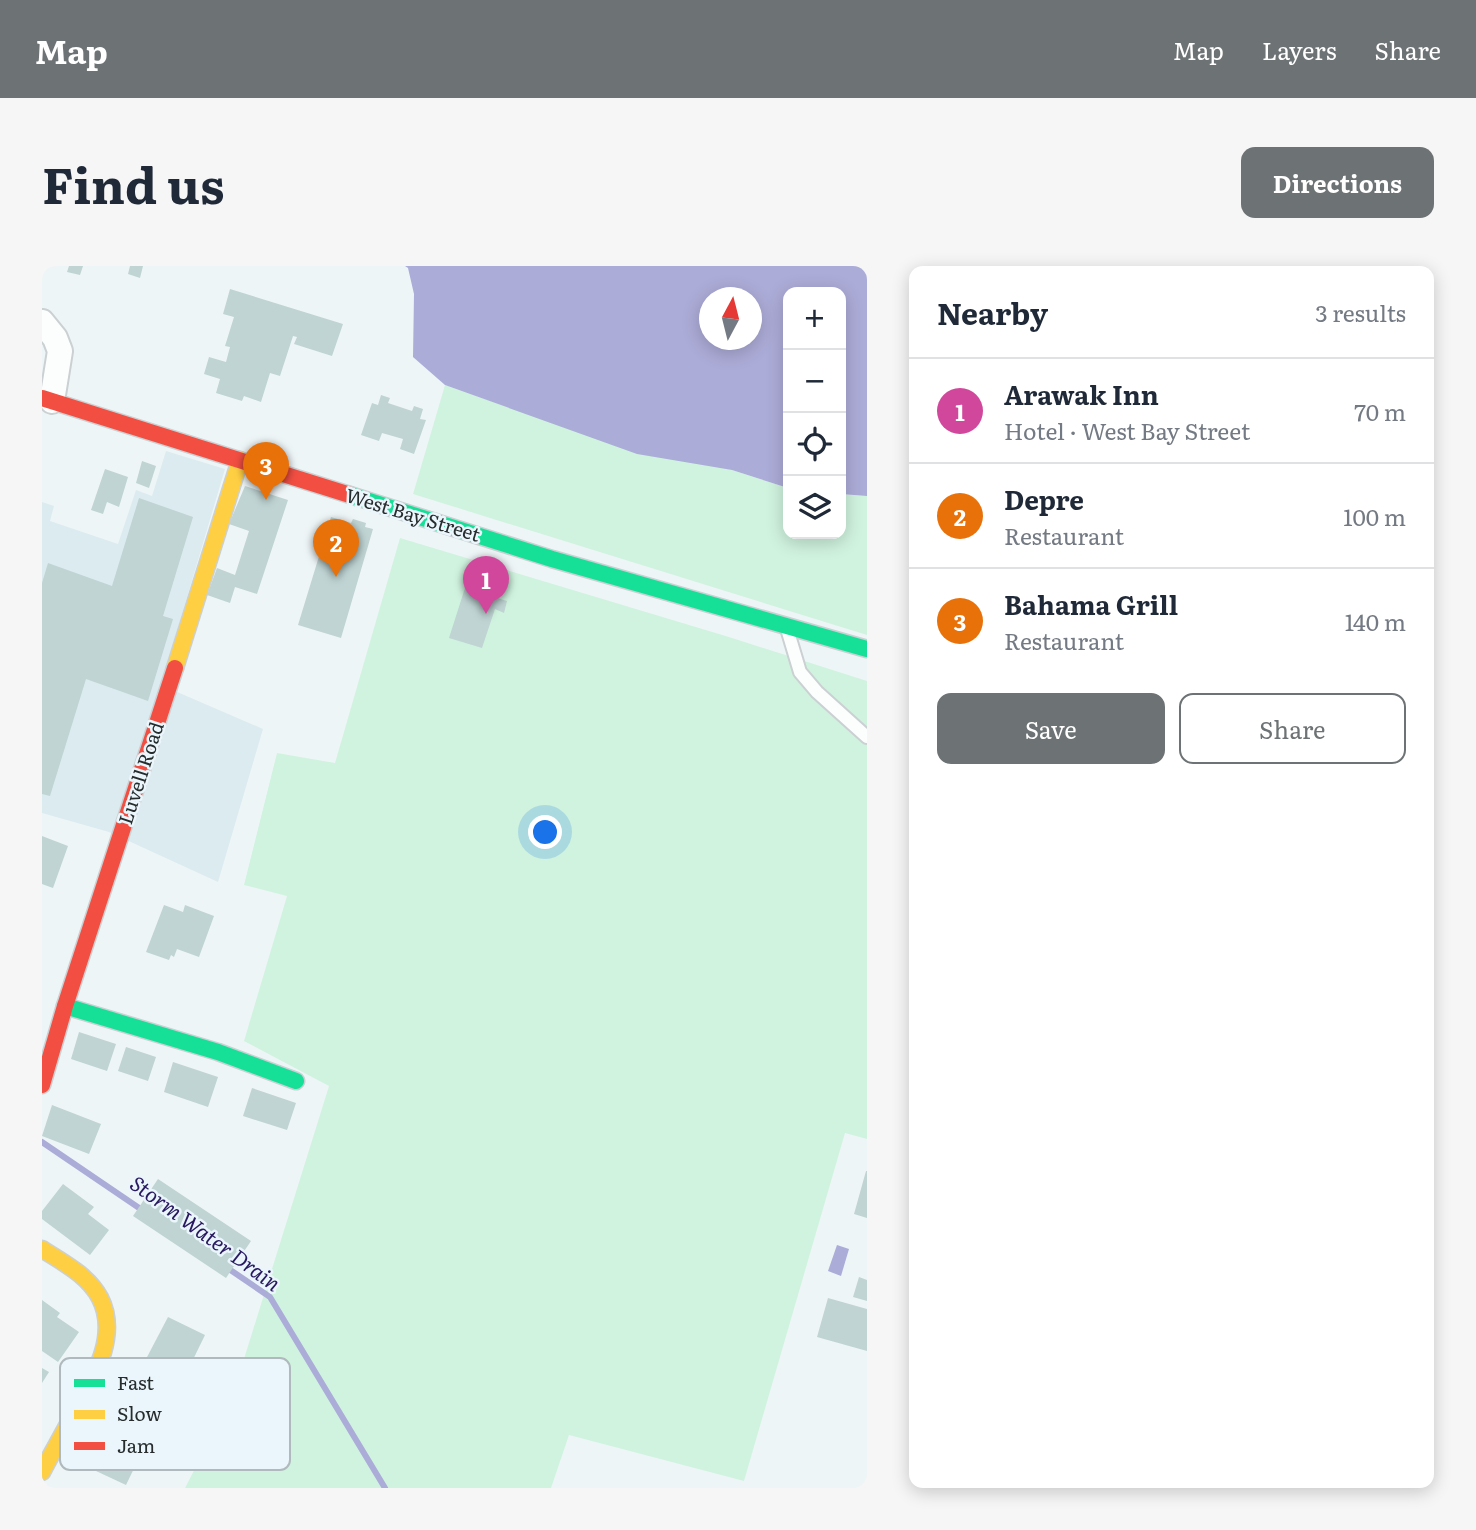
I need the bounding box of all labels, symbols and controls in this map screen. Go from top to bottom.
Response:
text: Map [35,25,108,74]
text: Map [1173,32,1224,67]
text: Layers [1262,32,1336,67]
text: Share [1374,32,1441,67]
text: Find us [42,146,225,219]
button: Directions [1241,147,1434,218]
north arrow [699,287,762,350]
map controls [783,287,846,539]
button: + [783,287,846,350]
text: Nearby [937,290,1048,334]
text: 3 results [1315,295,1406,329]
button: − [783,350,846,413]
text: Arawak Inn [1004,374,1159,413]
text: 1 [955,394,965,428]
text: 70 m [1354,394,1406,428]
button: locate [783,413,846,476]
text: Hotel · West Bay Street [1004,413,1250,447]
pin: 3 [243,442,289,500]
button: layers [783,476,846,539]
text: Depre [1004,479,1084,518]
street label: West Bay Street [343,480,484,548]
text: 2 [954,499,966,533]
text: 100 m [1343,499,1406,533]
text: Restaurant [1004,518,1124,552]
pin: 2 [313,519,359,577]
pin: 1 [463,556,509,614]
text: Bahama Grill [1004,584,1178,623]
text: 3 [954,604,966,638]
text: 140 m [1345,604,1406,638]
text: Restaurant [1004,623,1124,657]
button: Save [937,693,1165,764]
button: Share [1179,693,1406,764]
street label: Luvell Road [110,718,170,828]
your location [528,815,562,849]
water label: Storm Water Drain [125,1167,289,1298]
legend [60,1358,290,1470]
text: Fast [117,1368,154,1396]
text: Slow [117,1399,162,1427]
text: Jam [117,1431,155,1459]

